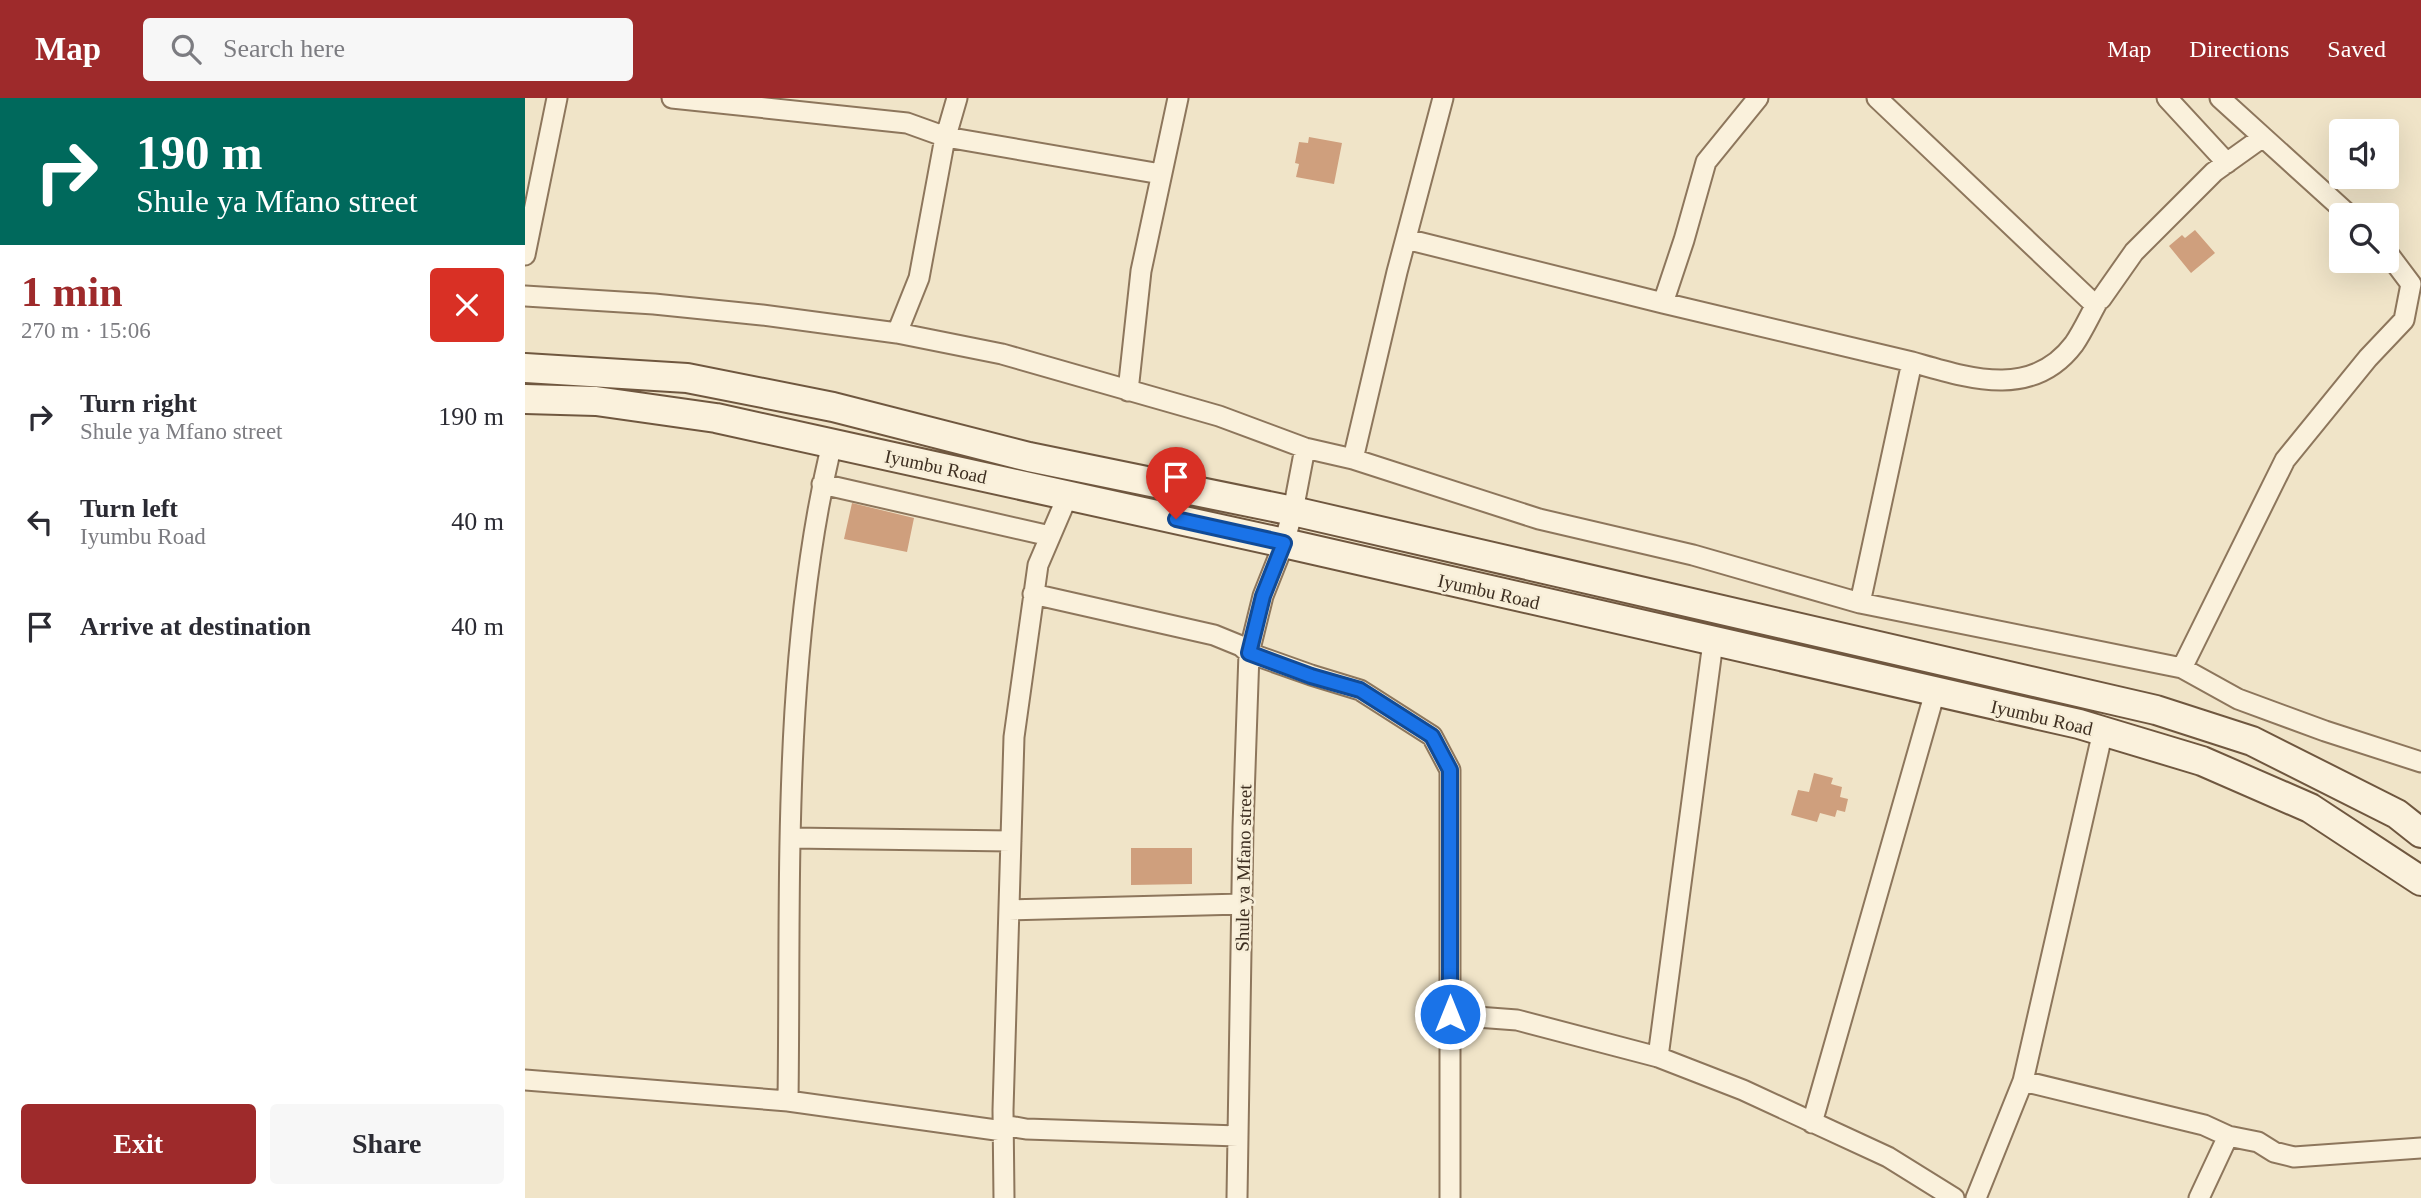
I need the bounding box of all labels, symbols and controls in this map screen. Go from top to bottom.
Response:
search box [143,18,633,81]
icon: search [167,30,205,68]
text: Map [35,31,101,67]
text: Search here [223,34,345,63]
text: Map [2107,36,2151,62]
text: Directions [2189,36,2289,62]
text: Saved [2327,36,2386,62]
map controls [2329,119,2399,273]
button: sound [2329,119,2399,189]
text: 190 m [136,125,263,180]
icon: right [21,126,112,217]
text: Shule ya Mfano street [136,183,418,219]
button: search [2329,203,2399,273]
button: close [430,268,504,342]
text: 1 min [21,269,123,315]
text: 270 m · 15:06 [21,318,151,343]
text: Turn right [80,389,197,418]
icon: right [21,398,59,436]
text: 190 m [438,402,504,431]
text: Shule ya Mfano street [80,419,282,444]
street label: Iyumbu Road [883,445,989,488]
pin [1146,447,1206,519]
icon: arrive [1157,458,1195,496]
text: Turn left [80,494,178,523]
icon: left [21,503,59,541]
text: 40 m [451,507,504,536]
text: Iyumbu Road [80,524,206,549]
street label: Iyumbu Road [1436,570,1542,614]
icon: arrive [21,608,59,646]
text: Arrive at destination [80,612,311,641]
text: 40 m [451,612,504,641]
street label: Iyumbu Road [1989,696,2095,740]
street label: Shule ya Mfano street [1232,783,1255,952]
position arrow [1413,977,1487,1051]
button: Exit [21,1104,256,1184]
button: Share [270,1104,504,1184]

